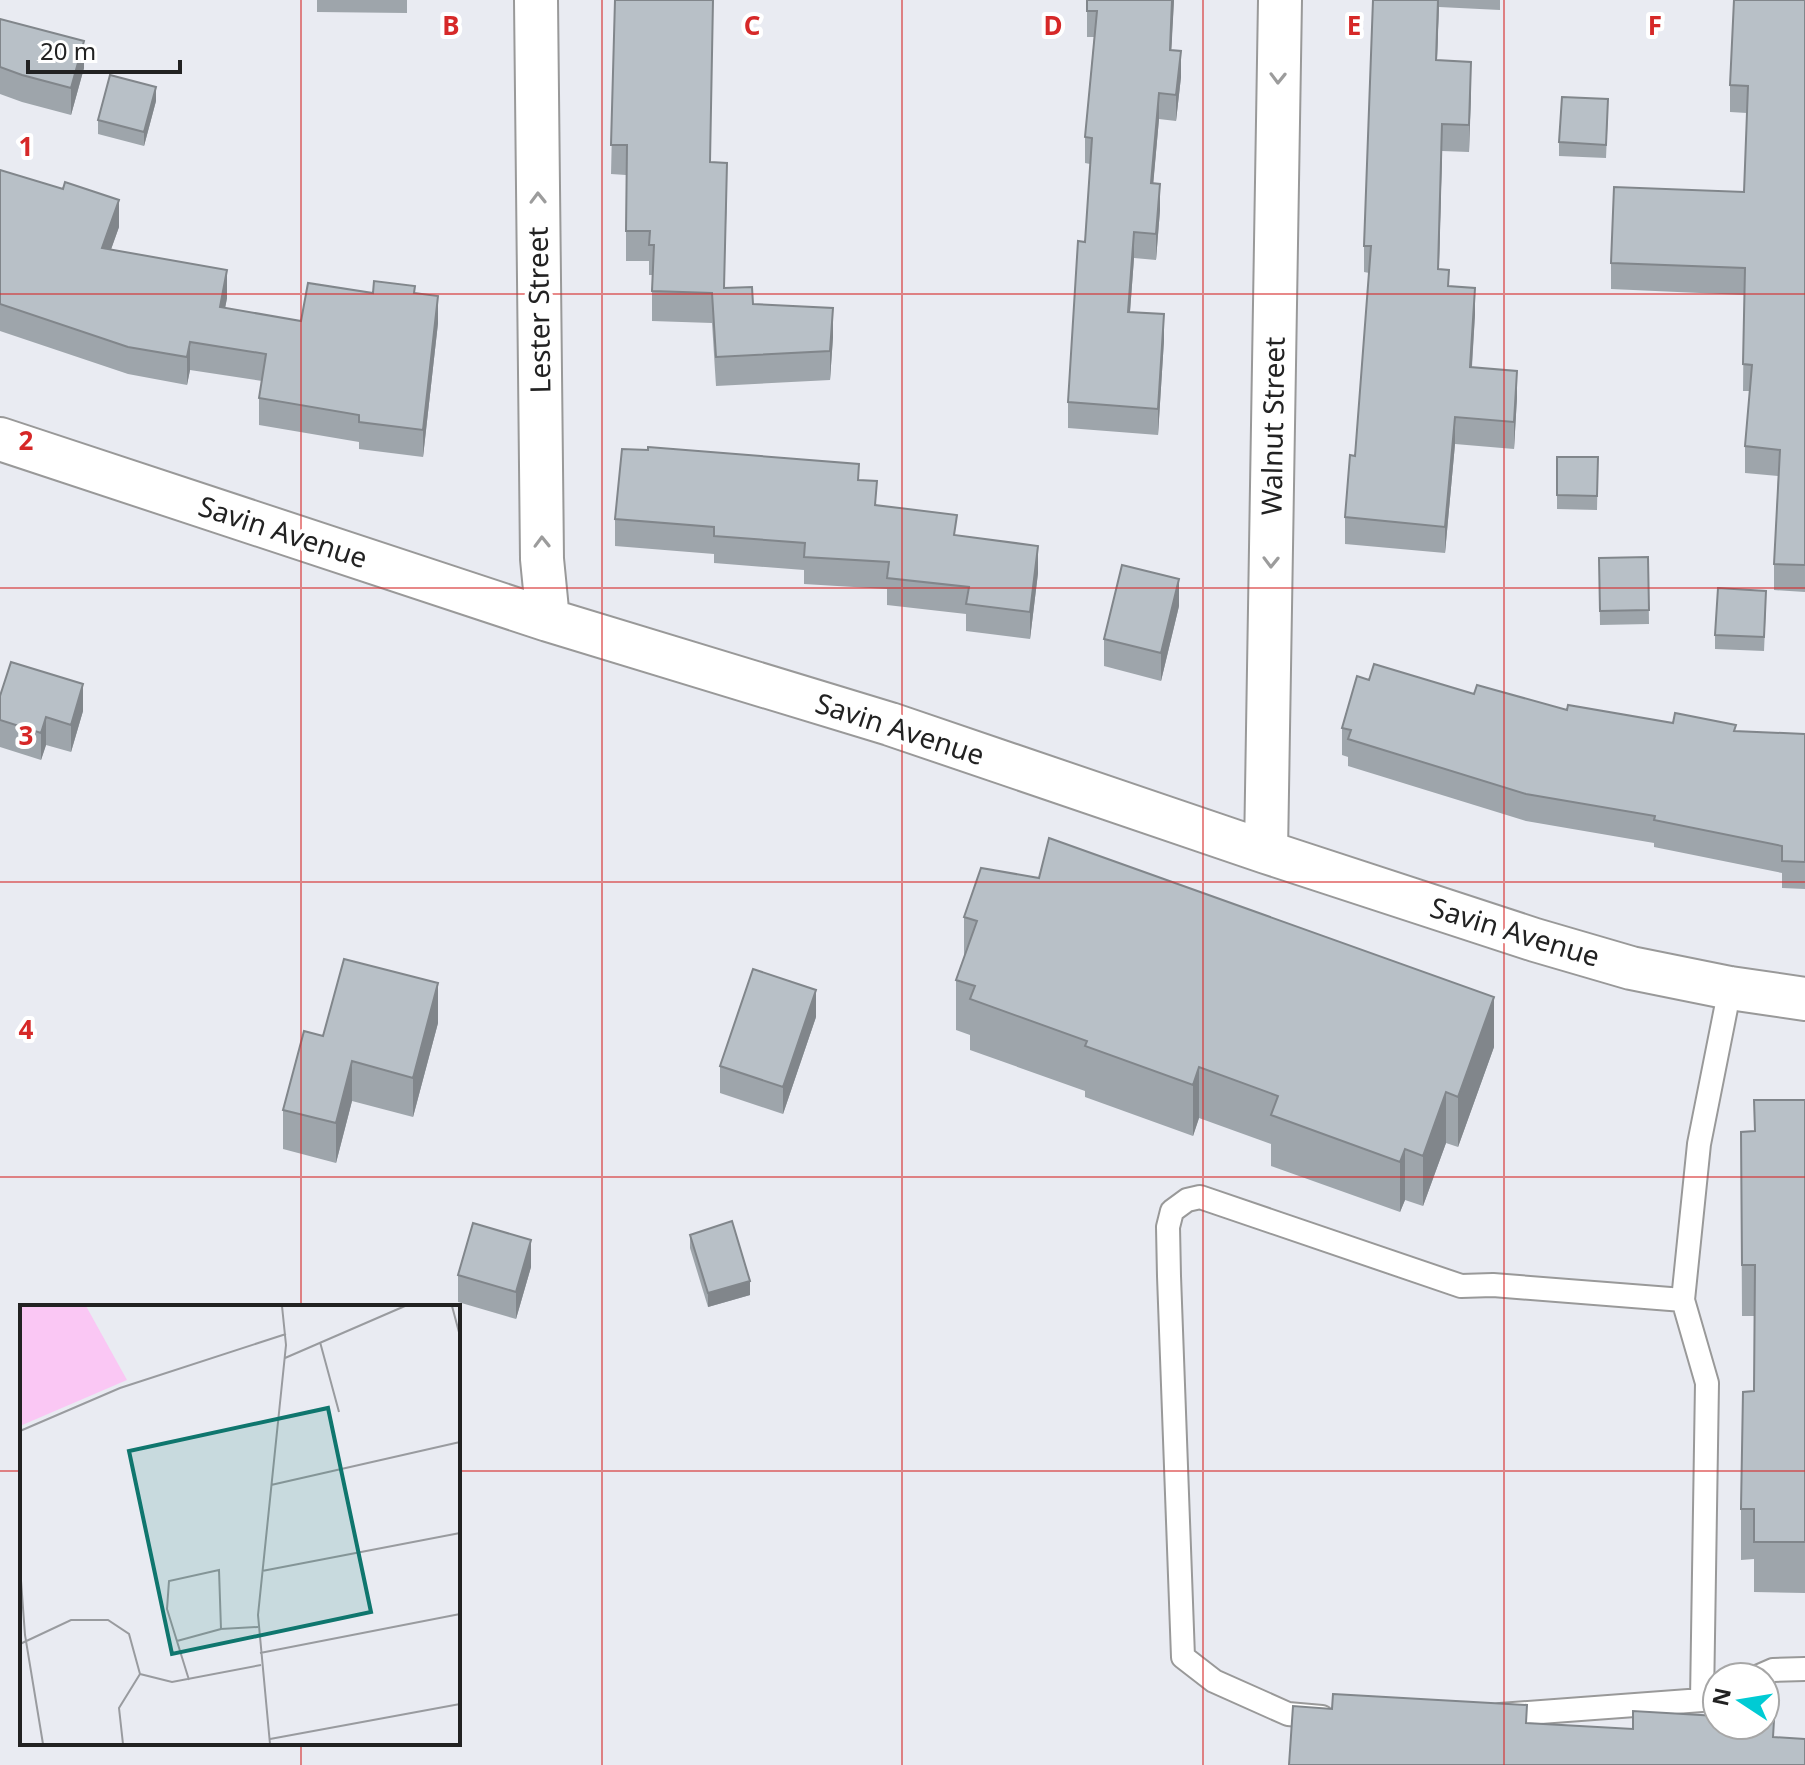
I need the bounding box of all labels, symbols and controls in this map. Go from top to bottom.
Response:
text: B [442,7,460,43]
text: C [744,7,760,43]
text: D [1043,7,1063,43]
text: E [1347,7,1361,43]
text: F [1648,7,1662,43]
scale bar [28,24,180,74]
text: 20 m [40,34,96,67]
one-way arrow [1270,72,1287,85]
text: 1 [19,128,33,164]
one-way arrow [529,191,547,204]
street label: Lester Street [518,226,558,394]
street label: Walnut Street [1251,336,1293,516]
text: 2 [19,422,34,458]
street label: Savin Avenue [194,486,373,576]
one-way arrow [533,535,551,548]
one-way arrow [1262,556,1279,569]
street label: Savin Avenue [811,683,990,773]
text: 3 [19,717,33,753]
street label: Savin Avenue [1426,887,1605,975]
text: 4 [19,1011,34,1047]
inset map [20,1305,460,1745]
north arrow [1701,1661,1781,1741]
text: N [1704,1685,1737,1709]

